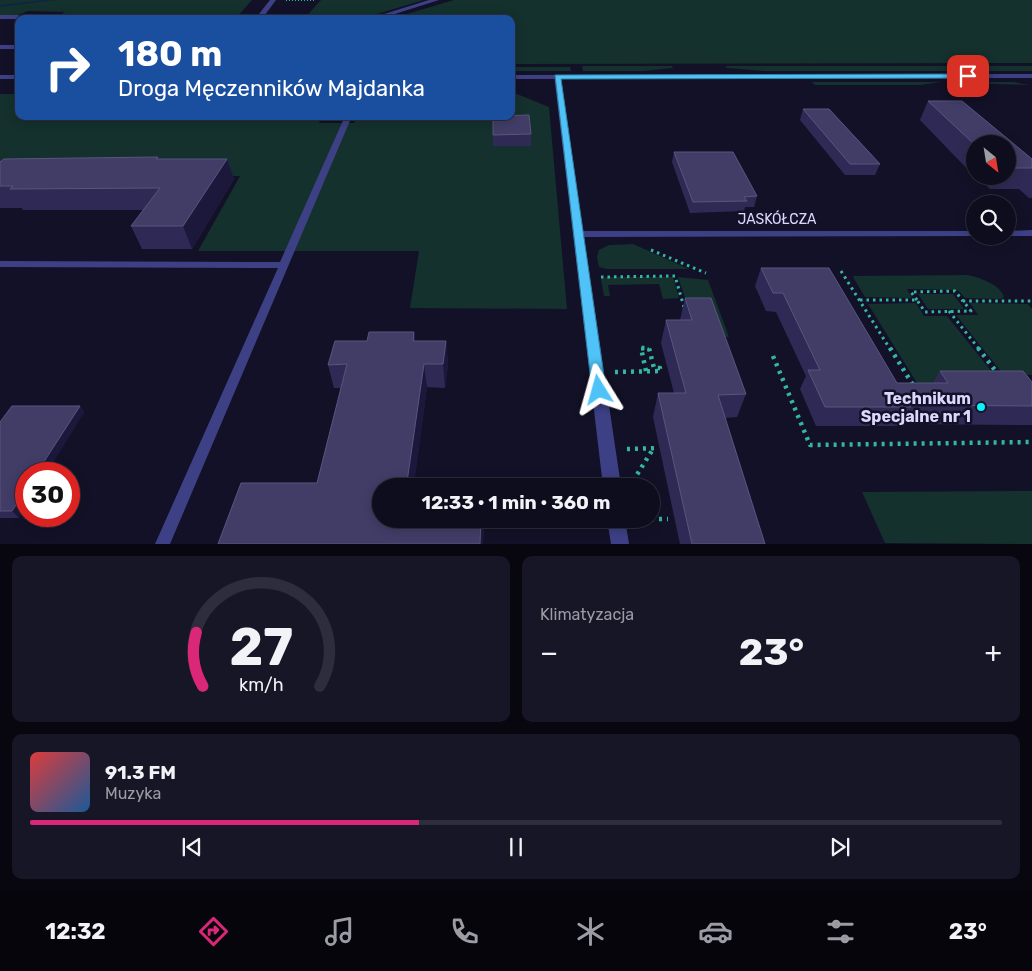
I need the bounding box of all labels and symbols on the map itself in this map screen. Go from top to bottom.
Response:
pin [947,55,989,97]
north arrow [966,135,1016,185]
street label: JASKÓŁCZA [738,210,817,228]
position arrow [572,363,624,415]
place label: Technikum Specjalne nr 1 [861,389,971,426]
marker: Technikum Specjalne nr 1 [975,401,987,413]
speed limit sign: 30 [15,462,80,527]

